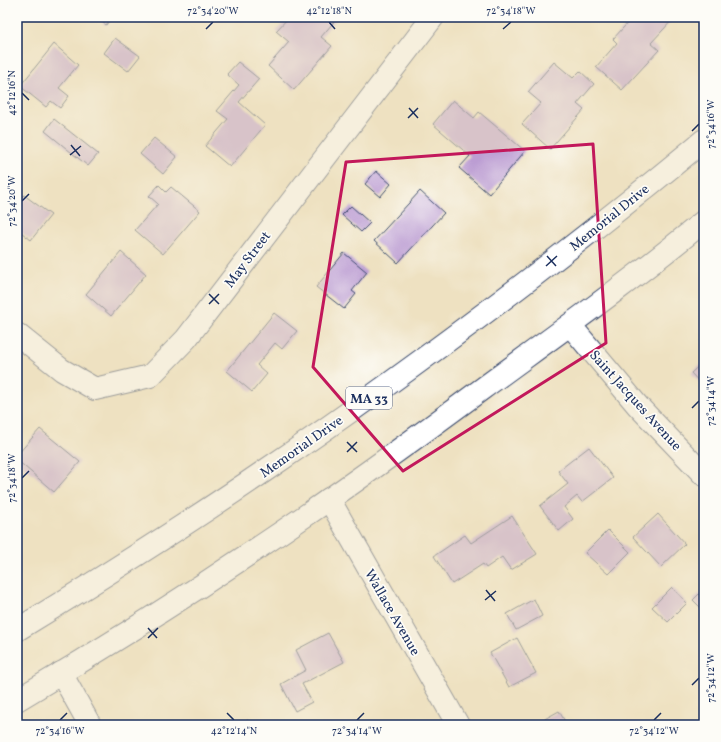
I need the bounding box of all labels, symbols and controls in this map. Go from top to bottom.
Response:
text: 72°34'20"W [187,4,239,18]
text: 42°12'18"N [306,4,352,18]
text: 72°34'18"W [486,4,536,18]
text: 42°12'16"N [5,70,19,116]
text: 72°34'16"W [704,99,718,149]
text: 72°34'20"W [5,175,19,227]
street label: Memorial Drive [566,180,654,256]
street label: May Street [221,228,276,292]
street label: Saint Jacques Avenue [584,346,686,456]
text: 72°34'14"W [704,376,718,426]
road number: MA 33 [346,387,392,409]
street label: Memorial Drive [256,411,348,483]
text: 72°34'18"W [5,453,19,503]
street label: Wallace Avenue [359,566,424,660]
text: 72°34'12"W [704,653,718,703]
text: 72°34'16"W [35,724,85,738]
text: 42°12'14"N [211,724,258,738]
text: 72°34'14"W [332,724,382,738]
text: 72°34'12"W [629,724,679,738]

